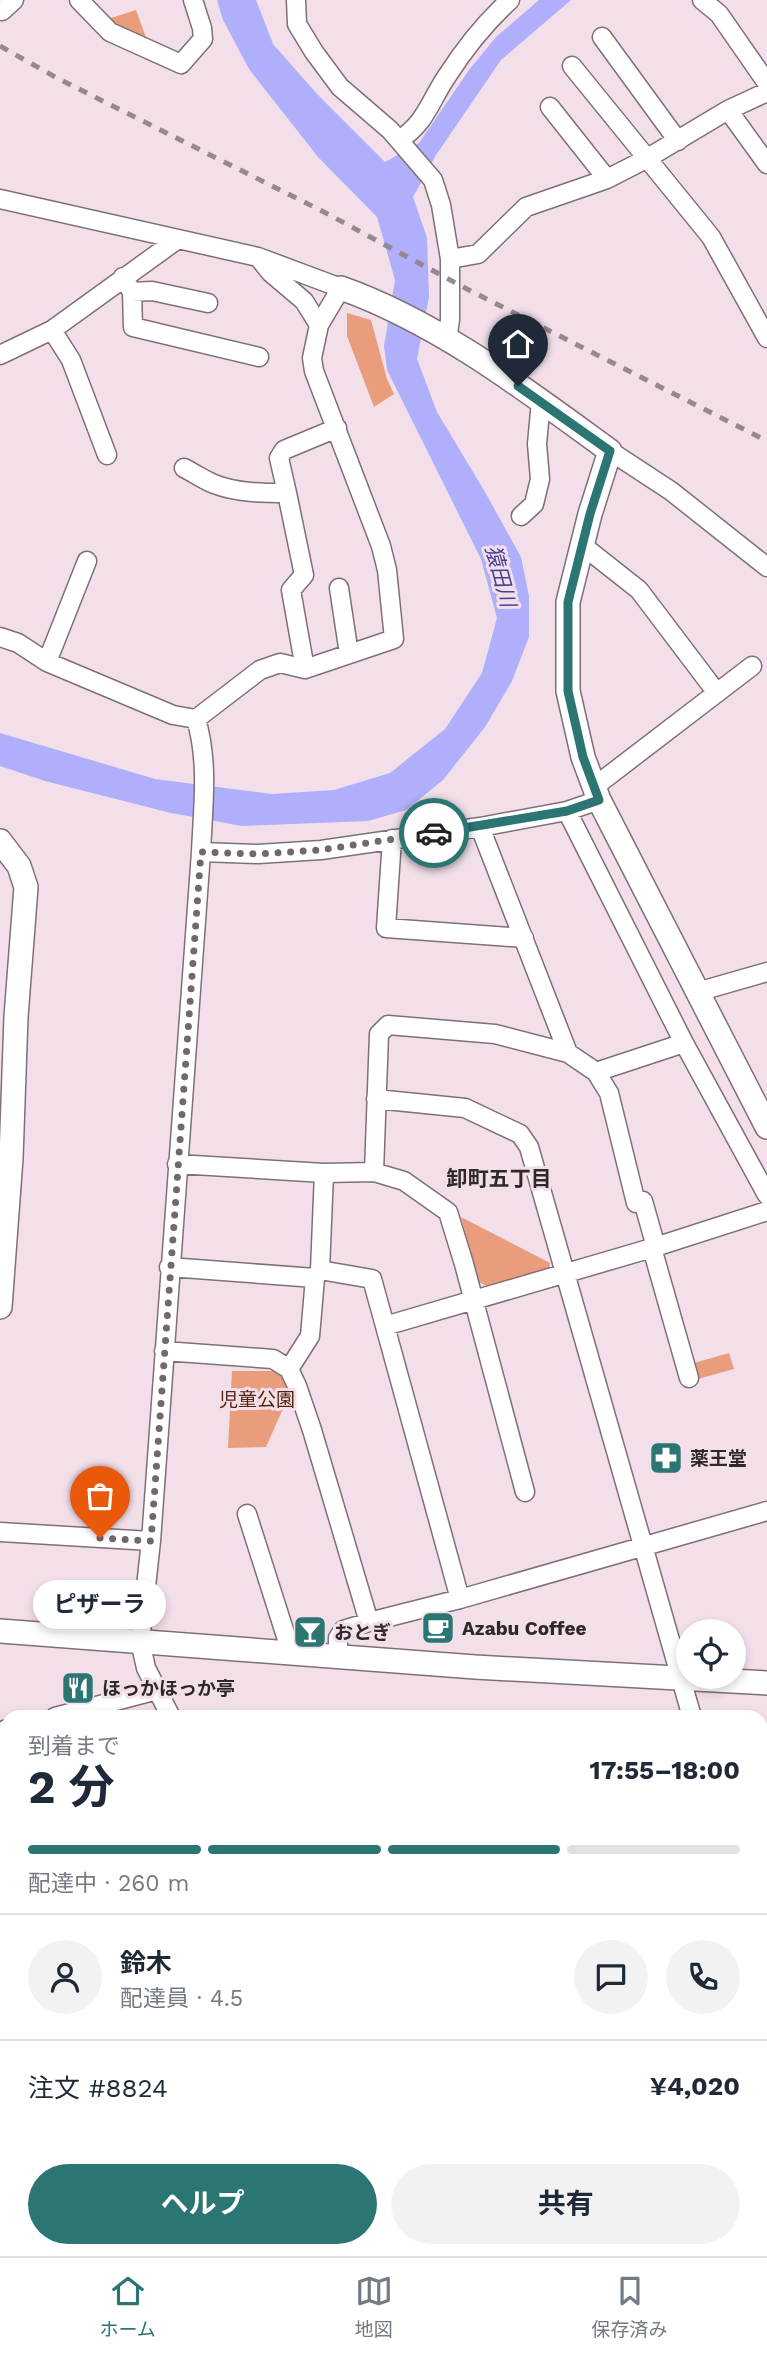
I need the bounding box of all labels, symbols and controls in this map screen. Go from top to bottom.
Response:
pin [488,314,548,386]
icon: home [499,325,537,363]
water label: 猿田川 [481,542,522,612]
courier [399,798,469,868]
icon: car [415,814,453,852]
district label: 卸町五丁目 [447,1166,552,1191]
park label: 児童公園 [219,1388,295,1411]
pharmacy icon: 薬王堂 [647,1439,685,1477]
place label: 薬王堂 [690,1447,747,1470]
pin [70,1466,130,1538]
icon: bag [81,1477,119,1515]
callout: ピザーラ [34,1580,166,1629]
text: ピザーラ [54,1591,146,1618]
cafe icon: Azabu Coffee [419,1609,457,1647]
bar icon: おとぎ [291,1613,329,1651]
place label: Azabu Coffee [462,1617,586,1640]
map controls [676,1619,746,1689]
button: locate [676,1619,746,1689]
place label: おとぎ [334,1621,391,1644]
restaurant icon: ほっかほっか亭 [59,1669,97,1707]
place label: ほっかほっか亭 [102,1677,235,1700]
text: 到着まで [28,1733,120,1760]
text: 17:55–18:00 [589,1755,740,1785]
text: 2 分 [28,1760,115,1814]
text: 配達中 · 260 m [28,1870,189,1897]
button: person [28,1940,102,2014]
button: chat [574,1940,648,2014]
button: phone [666,1940,740,2014]
text: 鈴木 [120,1948,172,1978]
text: 配達員 · 4.5 [120,1985,243,2012]
text: ¥4,020 [650,2071,740,2101]
text: 注文 #8824 [28,2073,168,2103]
button: ヘルプ [28,2164,377,2244]
button: 共有 [391,2164,740,2244]
tab: ホーム [99,2272,156,2341]
tab: 地図 [355,2272,393,2341]
tab: 保存済み [592,2272,668,2341]

